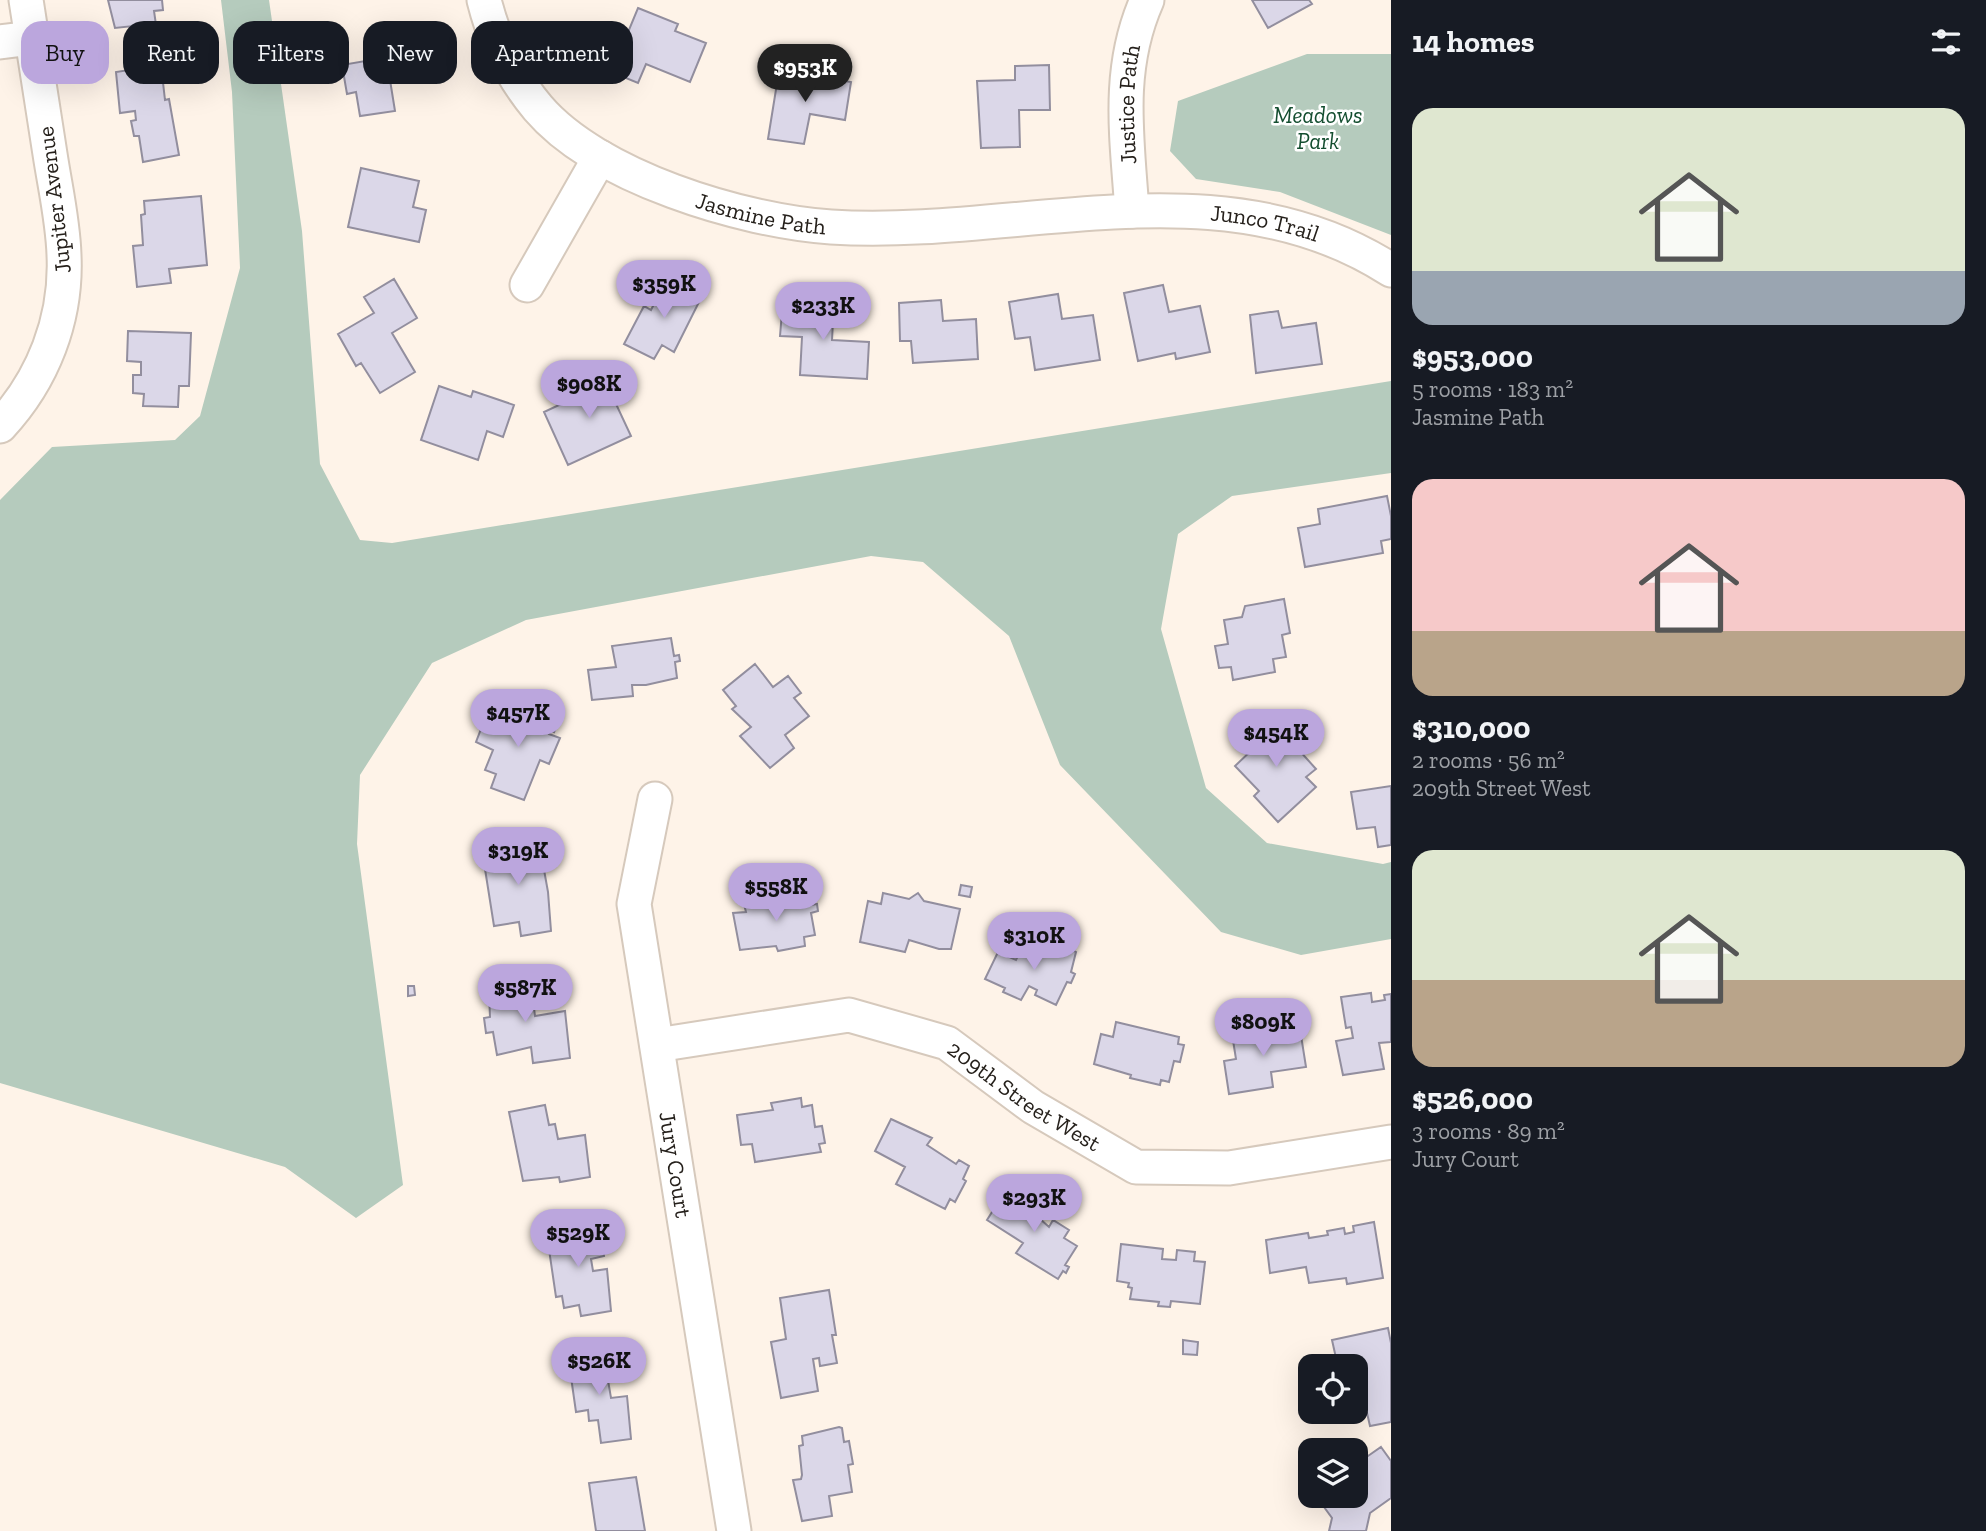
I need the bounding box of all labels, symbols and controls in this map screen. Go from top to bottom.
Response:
chip: Buy [21,21,109,84]
chip: Rent [123,21,219,84]
chip: Filters [233,21,349,84]
chip: New [363,21,457,84]
chip: Apartment [471,21,633,84]
icon: filters [1927,23,1965,61]
text: 14 homes [1412,24,1535,60]
street label: Justice Path [1112,42,1146,165]
pin: $953K [756,44,854,104]
text: $953K [773,53,837,81]
park label: Meadows Park [1273,101,1363,155]
street label: Jupiter Avenue [31,125,77,275]
icon: home [1626,154,1752,280]
street label: Jasmine Path [692,186,827,241]
street label: Junco Trail [1209,199,1323,248]
pin: $359K [615,260,713,320]
text: $359K [632,269,696,297]
pin: $233K [774,282,872,342]
text: $233K [791,291,855,319]
text: $953,000 [1412,339,1533,375]
pin: $908K [540,360,638,420]
text: $908K [557,369,621,397]
text: 5 rooms · 183 m² [1412,375,1573,403]
text: Jasmine Path [1412,403,1544,431]
icon: home [1626,525,1752,651]
pin: $457K [469,690,567,749]
text: $457K [486,698,550,726]
pin: $454K [1227,710,1325,769]
text: $310,000 [1412,710,1531,746]
text: $454K [1243,718,1309,746]
text: 2 rooms · 56 m² [1412,746,1565,774]
text: 209th Street West [1412,774,1591,802]
pin: $319K [469,828,567,887]
text: $319K [488,836,548,864]
pin: $558K [727,864,825,923]
text: $558K [744,872,808,900]
icon: home [1626,896,1752,1022]
pin: $310K [985,912,1083,972]
text: $310K [1003,921,1065,949]
pin: $587K [476,964,574,1024]
text: $587K [494,973,556,1001]
pin: $809K [1214,998,1312,1058]
text: $809K [1231,1007,1295,1035]
street label: 209th Street West [942,1034,1106,1158]
text: $526,000 [1412,1081,1533,1117]
street label: Jury Court [653,1110,698,1220]
text: 3 rooms · 89 m² [1412,1117,1565,1145]
text: Jury Court [1412,1145,1519,1173]
pin: $293K [985,1174,1083,1234]
text: $293K [1002,1183,1066,1211]
pin: $529K [529,1210,627,1269]
text: $529K [546,1218,610,1246]
pin: $526K [550,1338,648,1397]
text: $526K [567,1346,631,1374]
map controls [1298,1354,1368,1508]
button: locate [1298,1354,1368,1424]
button: layers [1298,1438,1368,1508]

